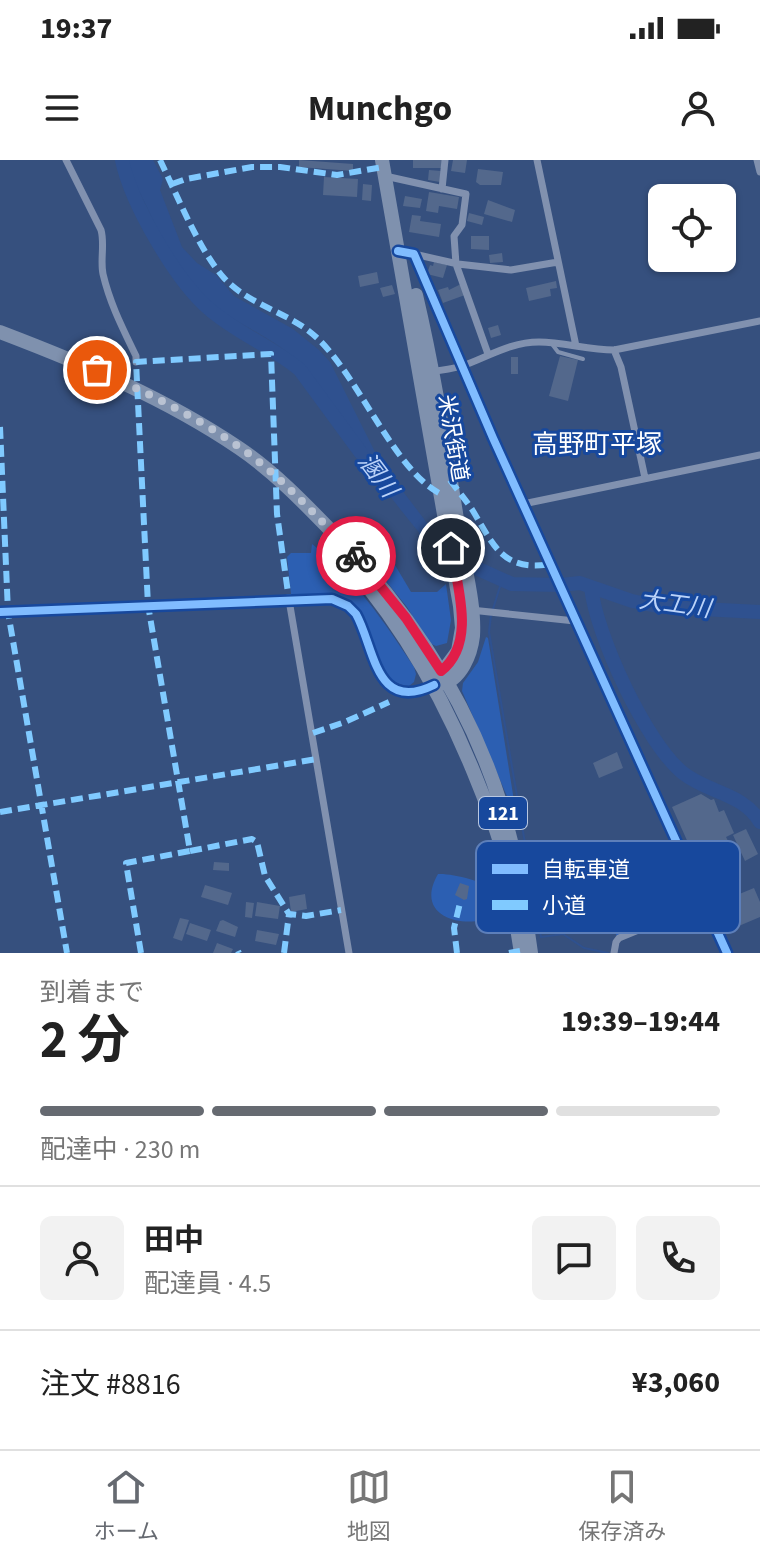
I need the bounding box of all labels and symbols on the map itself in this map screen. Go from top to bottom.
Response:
pin [63,336,131,404]
street label: 米沢街道 [430,392,476,484]
district label: 高野町平塚 [532,426,662,463]
water label: 溷川 [349,446,408,507]
pin [417,514,485,582]
courier [316,516,396,596]
water label: 大工川 [637,582,716,627]
road number: 121 [479,797,527,829]
legend [476,841,740,933]
text: 自転車道 [542,854,630,886]
text: 小道 [542,890,586,922]

